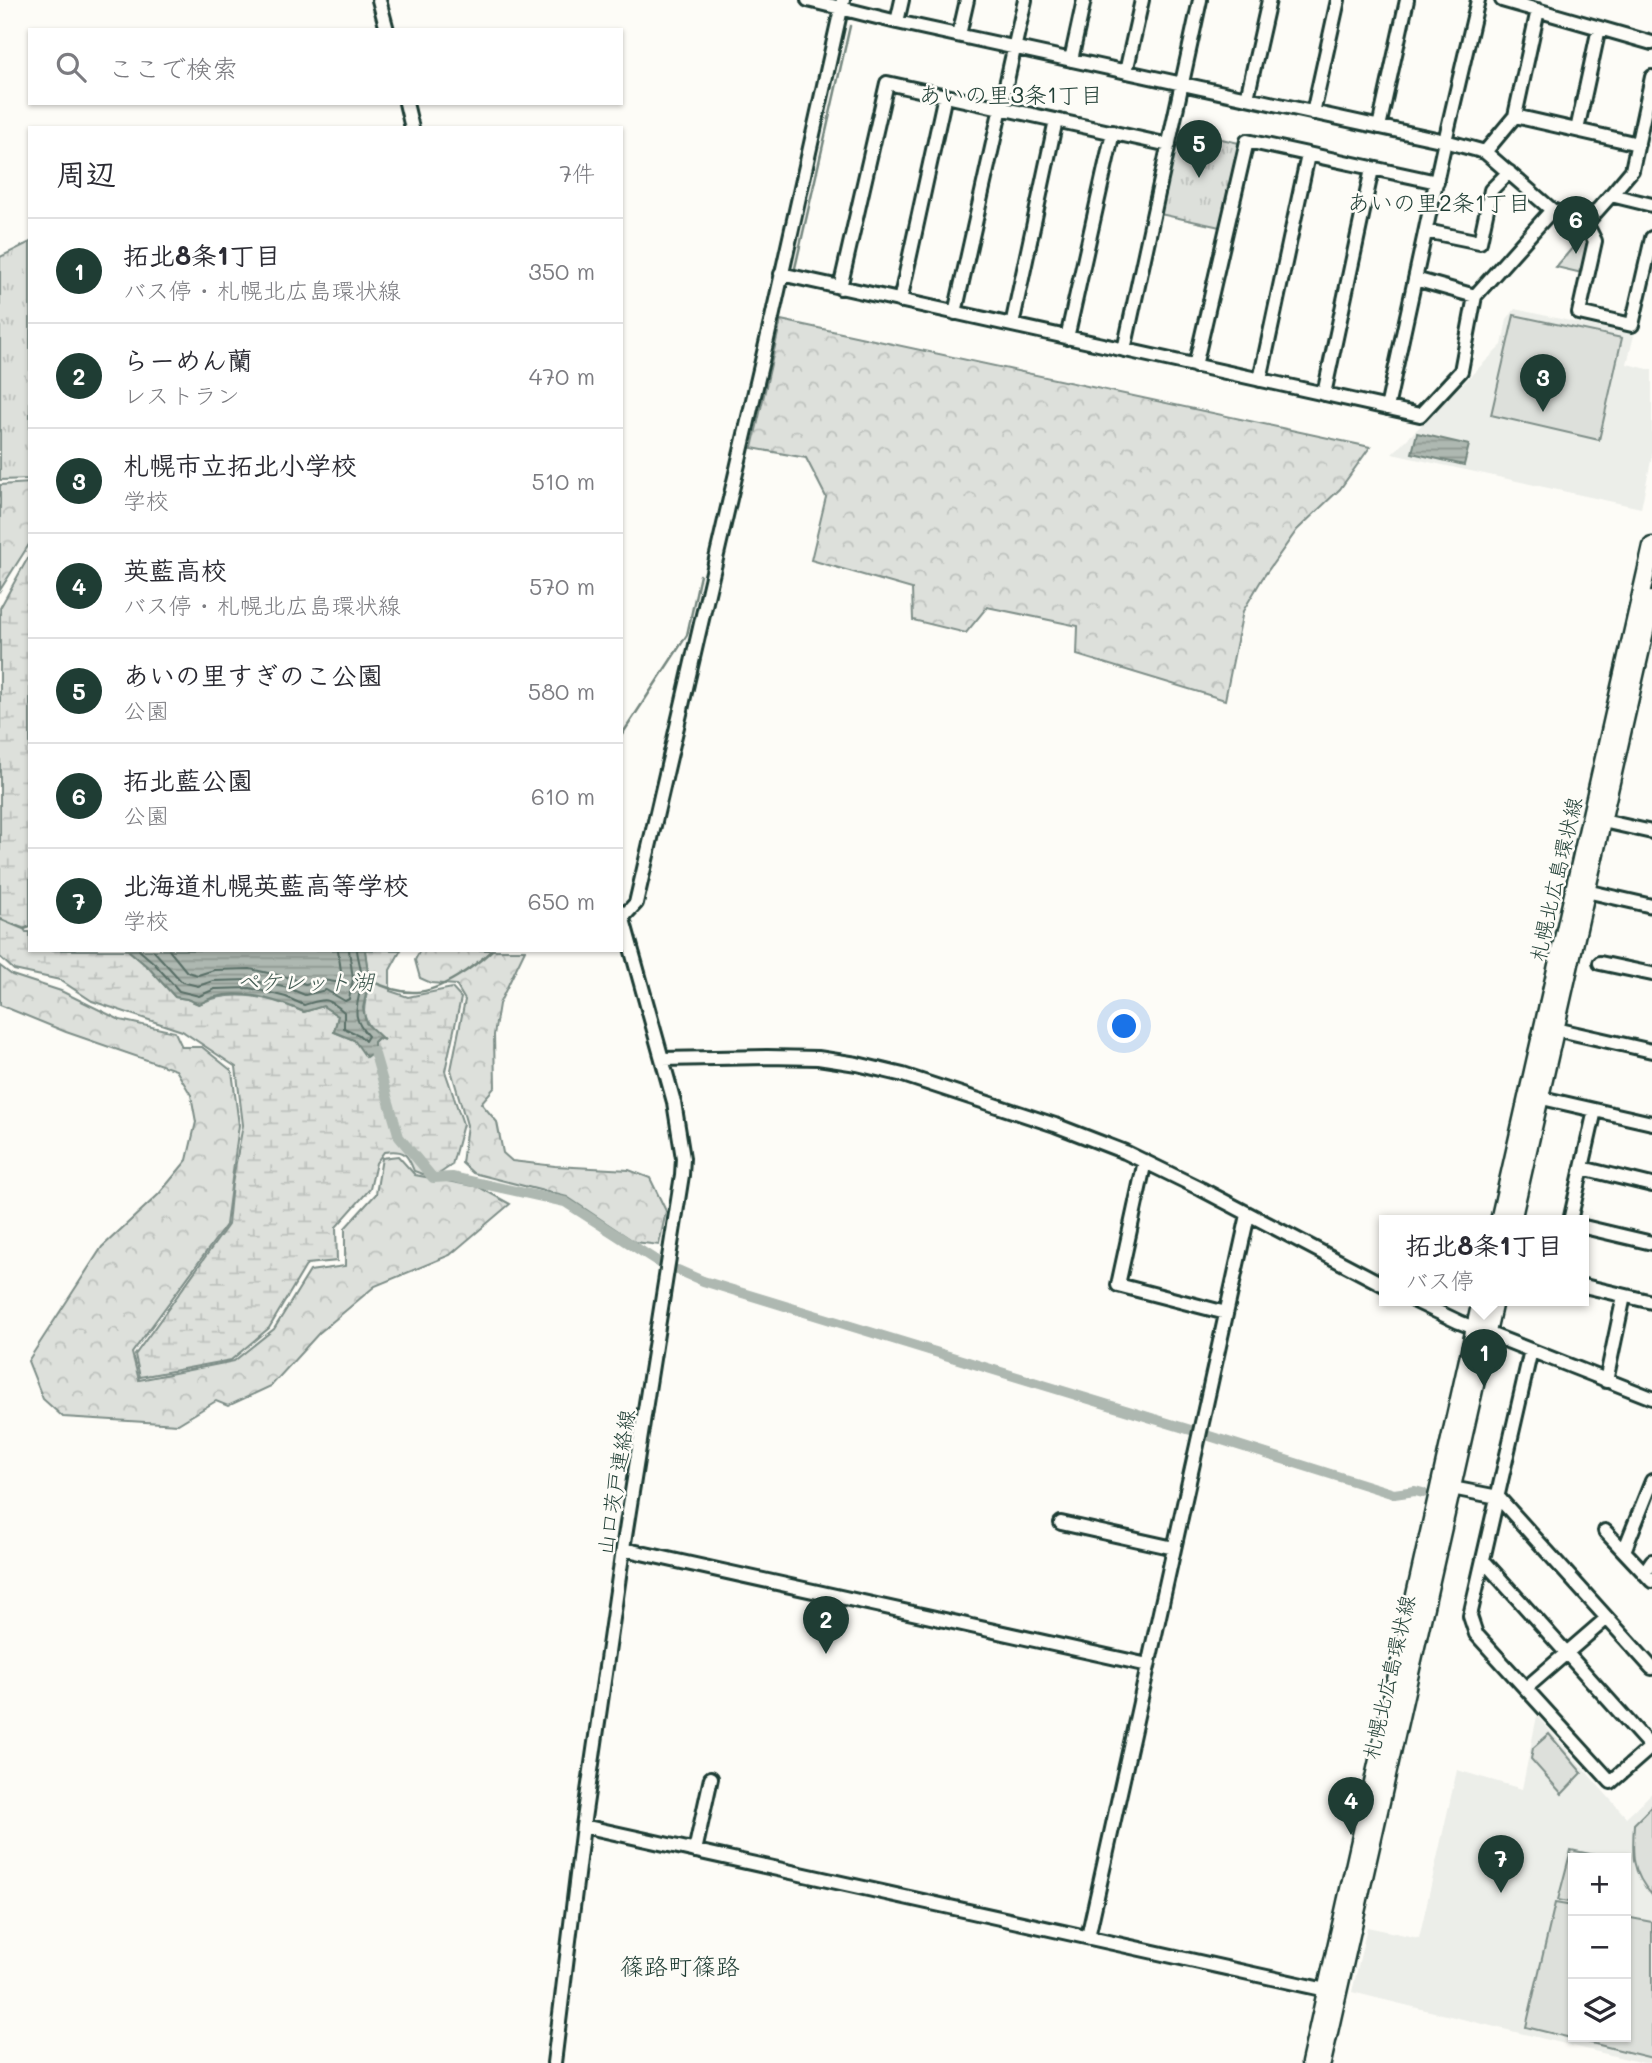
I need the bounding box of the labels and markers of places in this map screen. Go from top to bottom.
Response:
pin: 5 [1176,120,1222,178]
pin: 6 [1553,196,1599,254]
pin: 3 [1520,354,1566,412]
pin: 1 [1461,1329,1507,1387]
pin: 2 [803,1596,849,1654]
pin: 4 [1328,1777,1374,1835]
pin: 7 [1478,1835,1524,1893]

